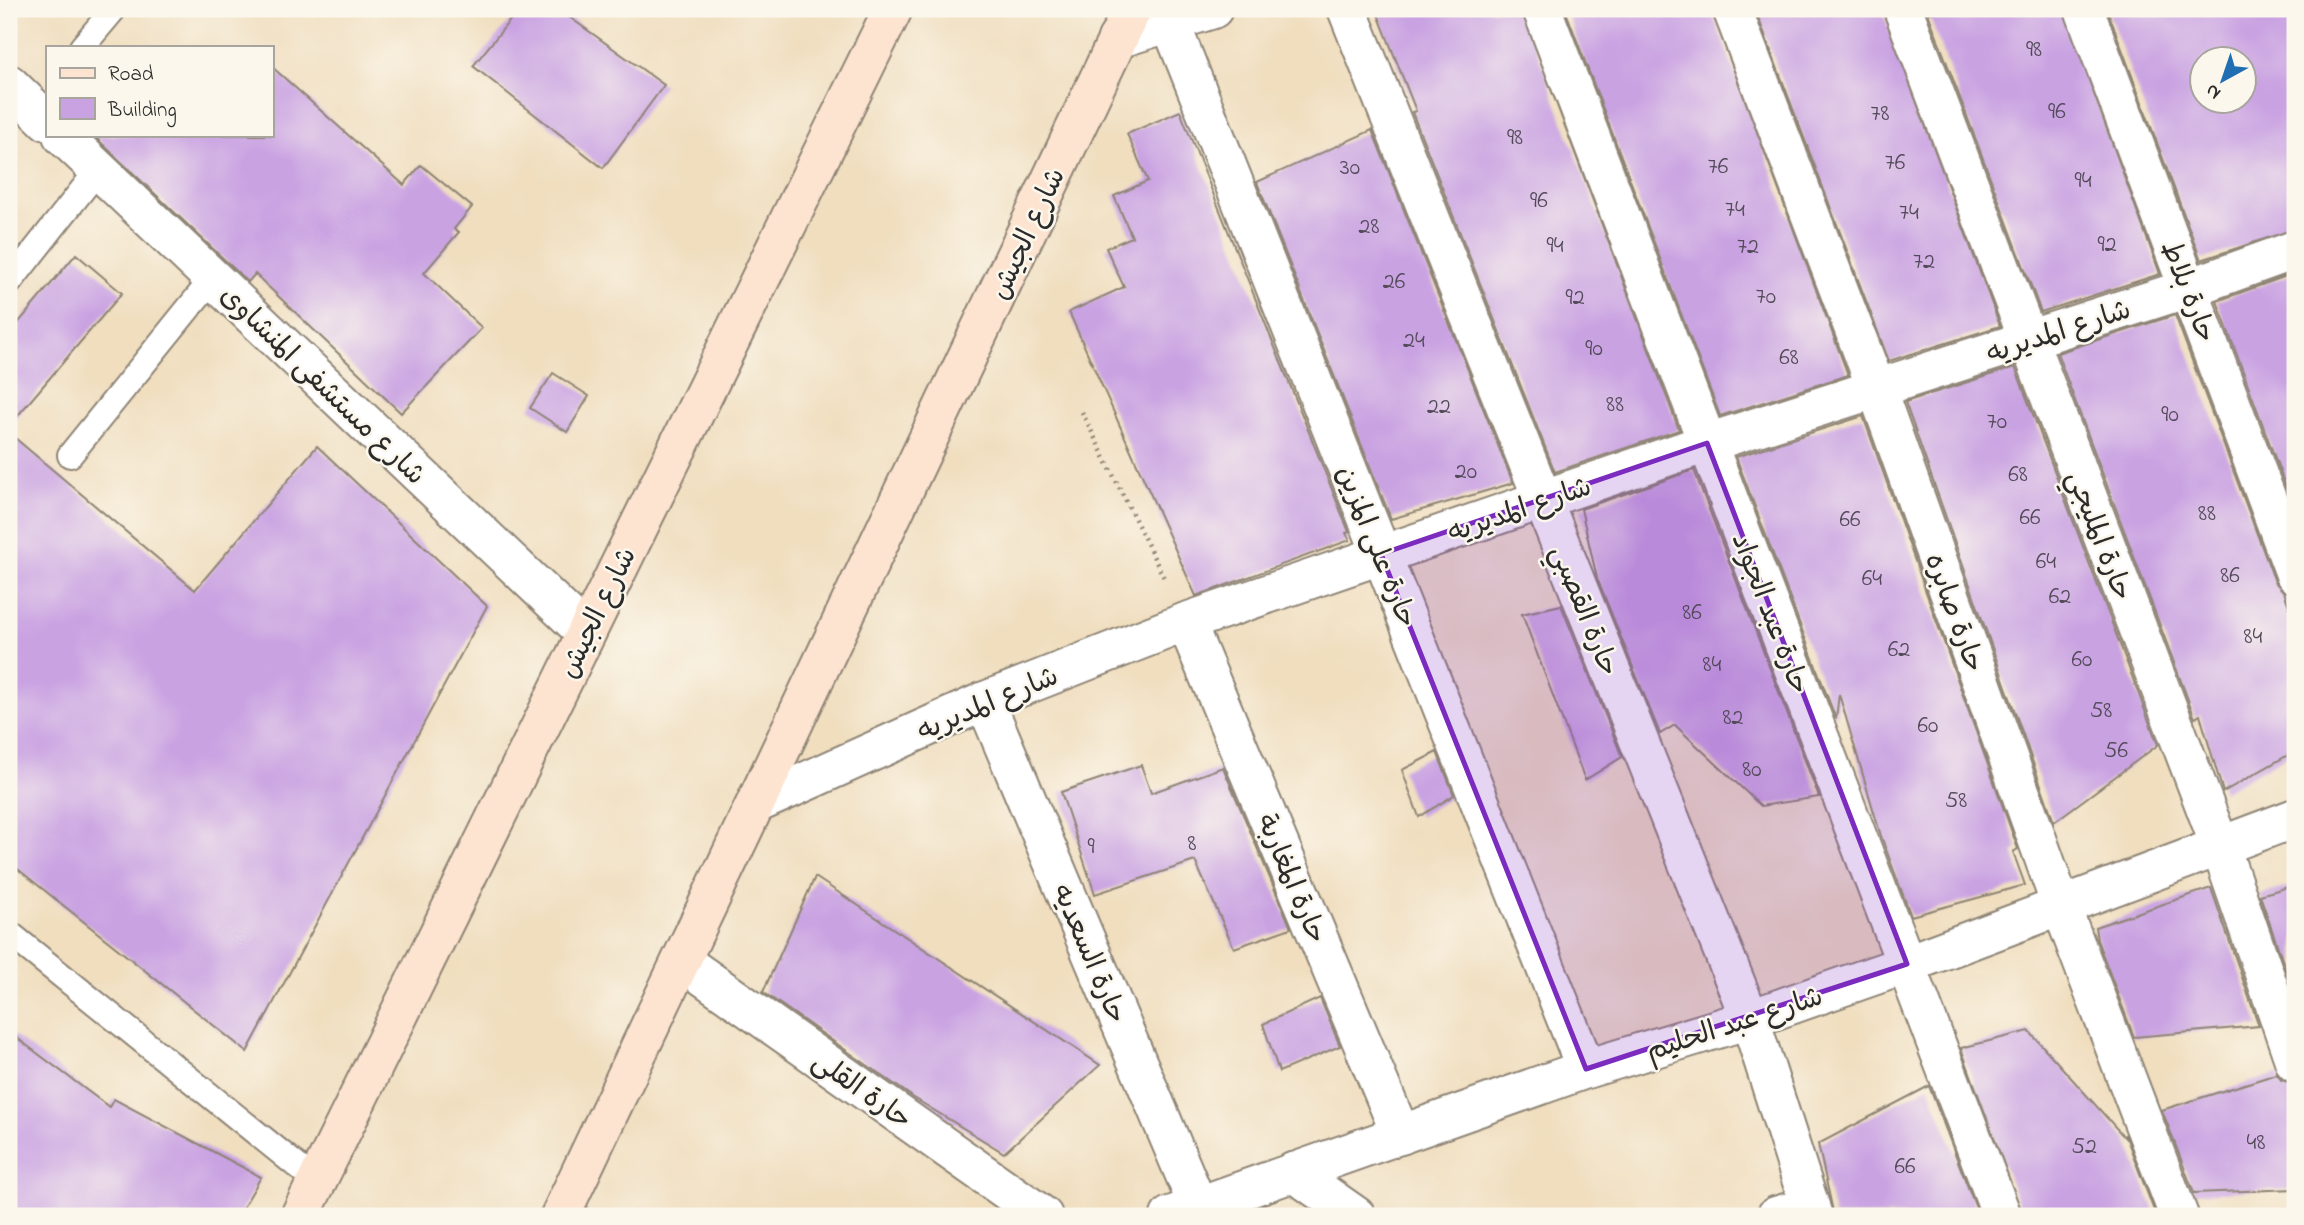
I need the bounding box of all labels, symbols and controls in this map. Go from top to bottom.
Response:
house number: 98 [2026,33,2042,68]
legend [46,46,273,136]
north arrow [2188,46,2258,116]
text: Road [108,60,154,90]
text: N [2200,77,2227,106]
house number: 96 [2048,95,2066,130]
text: Building [107,96,177,128]
house number: 78 [1871,97,1889,132]
house number: 98 [1507,121,1523,156]
house number: 76 [1885,146,1906,181]
house number: 76 [1708,150,1729,185]
house number: 30 [1340,151,1360,186]
street label: شارع الجيش [981,162,1078,307]
house number: 94 [2074,164,2092,199]
house number: 96 [1530,184,1548,219]
house number: 74 [1725,193,1745,228]
house number: 74 [1899,196,1919,231]
house number: 28 [1359,210,1379,245]
house number: 92 [2097,228,2117,263]
house number: 94 [1546,229,1564,264]
house number: 72 [1737,230,1759,265]
street label: حارة بلاط [2149,235,2225,349]
house number: 72 [1913,245,1935,280]
house number: 26 [1383,265,1406,300]
street label: شارع مستشفى المنشاوى [209,277,434,496]
house number: 70 [1756,280,1776,315]
house number: 92 [1565,281,1585,316]
street label: شارع المديريه [1982,291,2137,376]
house number: 24 [1403,324,1425,359]
house number: 90 [1585,332,1603,367]
house number: 68 [1779,341,1799,376]
house number: 88 [1606,388,1624,423]
house number: 22 [1427,390,1451,425]
house number: 90 [2161,398,2179,433]
house number: 70 [1987,405,2007,440]
house number: 20 [1455,455,1477,490]
house number: 68 [2008,458,2028,493]
street label: حارة على المزين [1324,460,1426,635]
street label: حارة المليجي [2053,465,2141,607]
street label: شارع المديريه [1443,468,1598,555]
house number: 88 [2198,497,2216,532]
house number: 66 [2019,501,2041,536]
house number: 66 [1839,503,1861,538]
street label: حارة عبد الجواد [1719,528,1818,701]
street label: حارة القصبي [1537,540,1628,683]
street label: شارع الجيش [550,541,649,686]
house number: 64 [2036,545,2056,580]
street label: حارة صابره [1912,548,1993,678]
house number: 86 [2220,559,2240,594]
house number: 64 [1862,562,1882,597]
house number: 62 [2049,580,2071,615]
house number: 86 [1682,596,1702,631]
house number: 84 [2244,620,2263,655]
house number: 62 [1888,633,1910,668]
house number: 60 [2072,643,2092,678]
house number: 84 [1703,648,1722,683]
street label: شارع المديريه [911,657,1065,753]
house number: 58 [2090,694,2112,729]
house number: 82 [1723,701,1744,736]
house number: 60 [1918,709,1938,744]
house number: 56 [2104,734,2129,769]
house number: 80 [1742,753,1762,788]
house number: 58 [1945,784,1967,819]
street label: حارة المغاربة [1244,808,1336,951]
house number: 8 [1188,827,1197,862]
house number: 9 [1087,830,1095,865]
street label: حارة السعديه [1040,878,1136,1031]
street label: شارع عبد الحليم [1641,977,1829,1073]
street label: حارة القلى [803,1042,919,1141]
house number: 48 [2247,1126,2265,1161]
house number: 52 [2071,1130,2097,1165]
house number: 66 [1894,1150,1916,1185]

